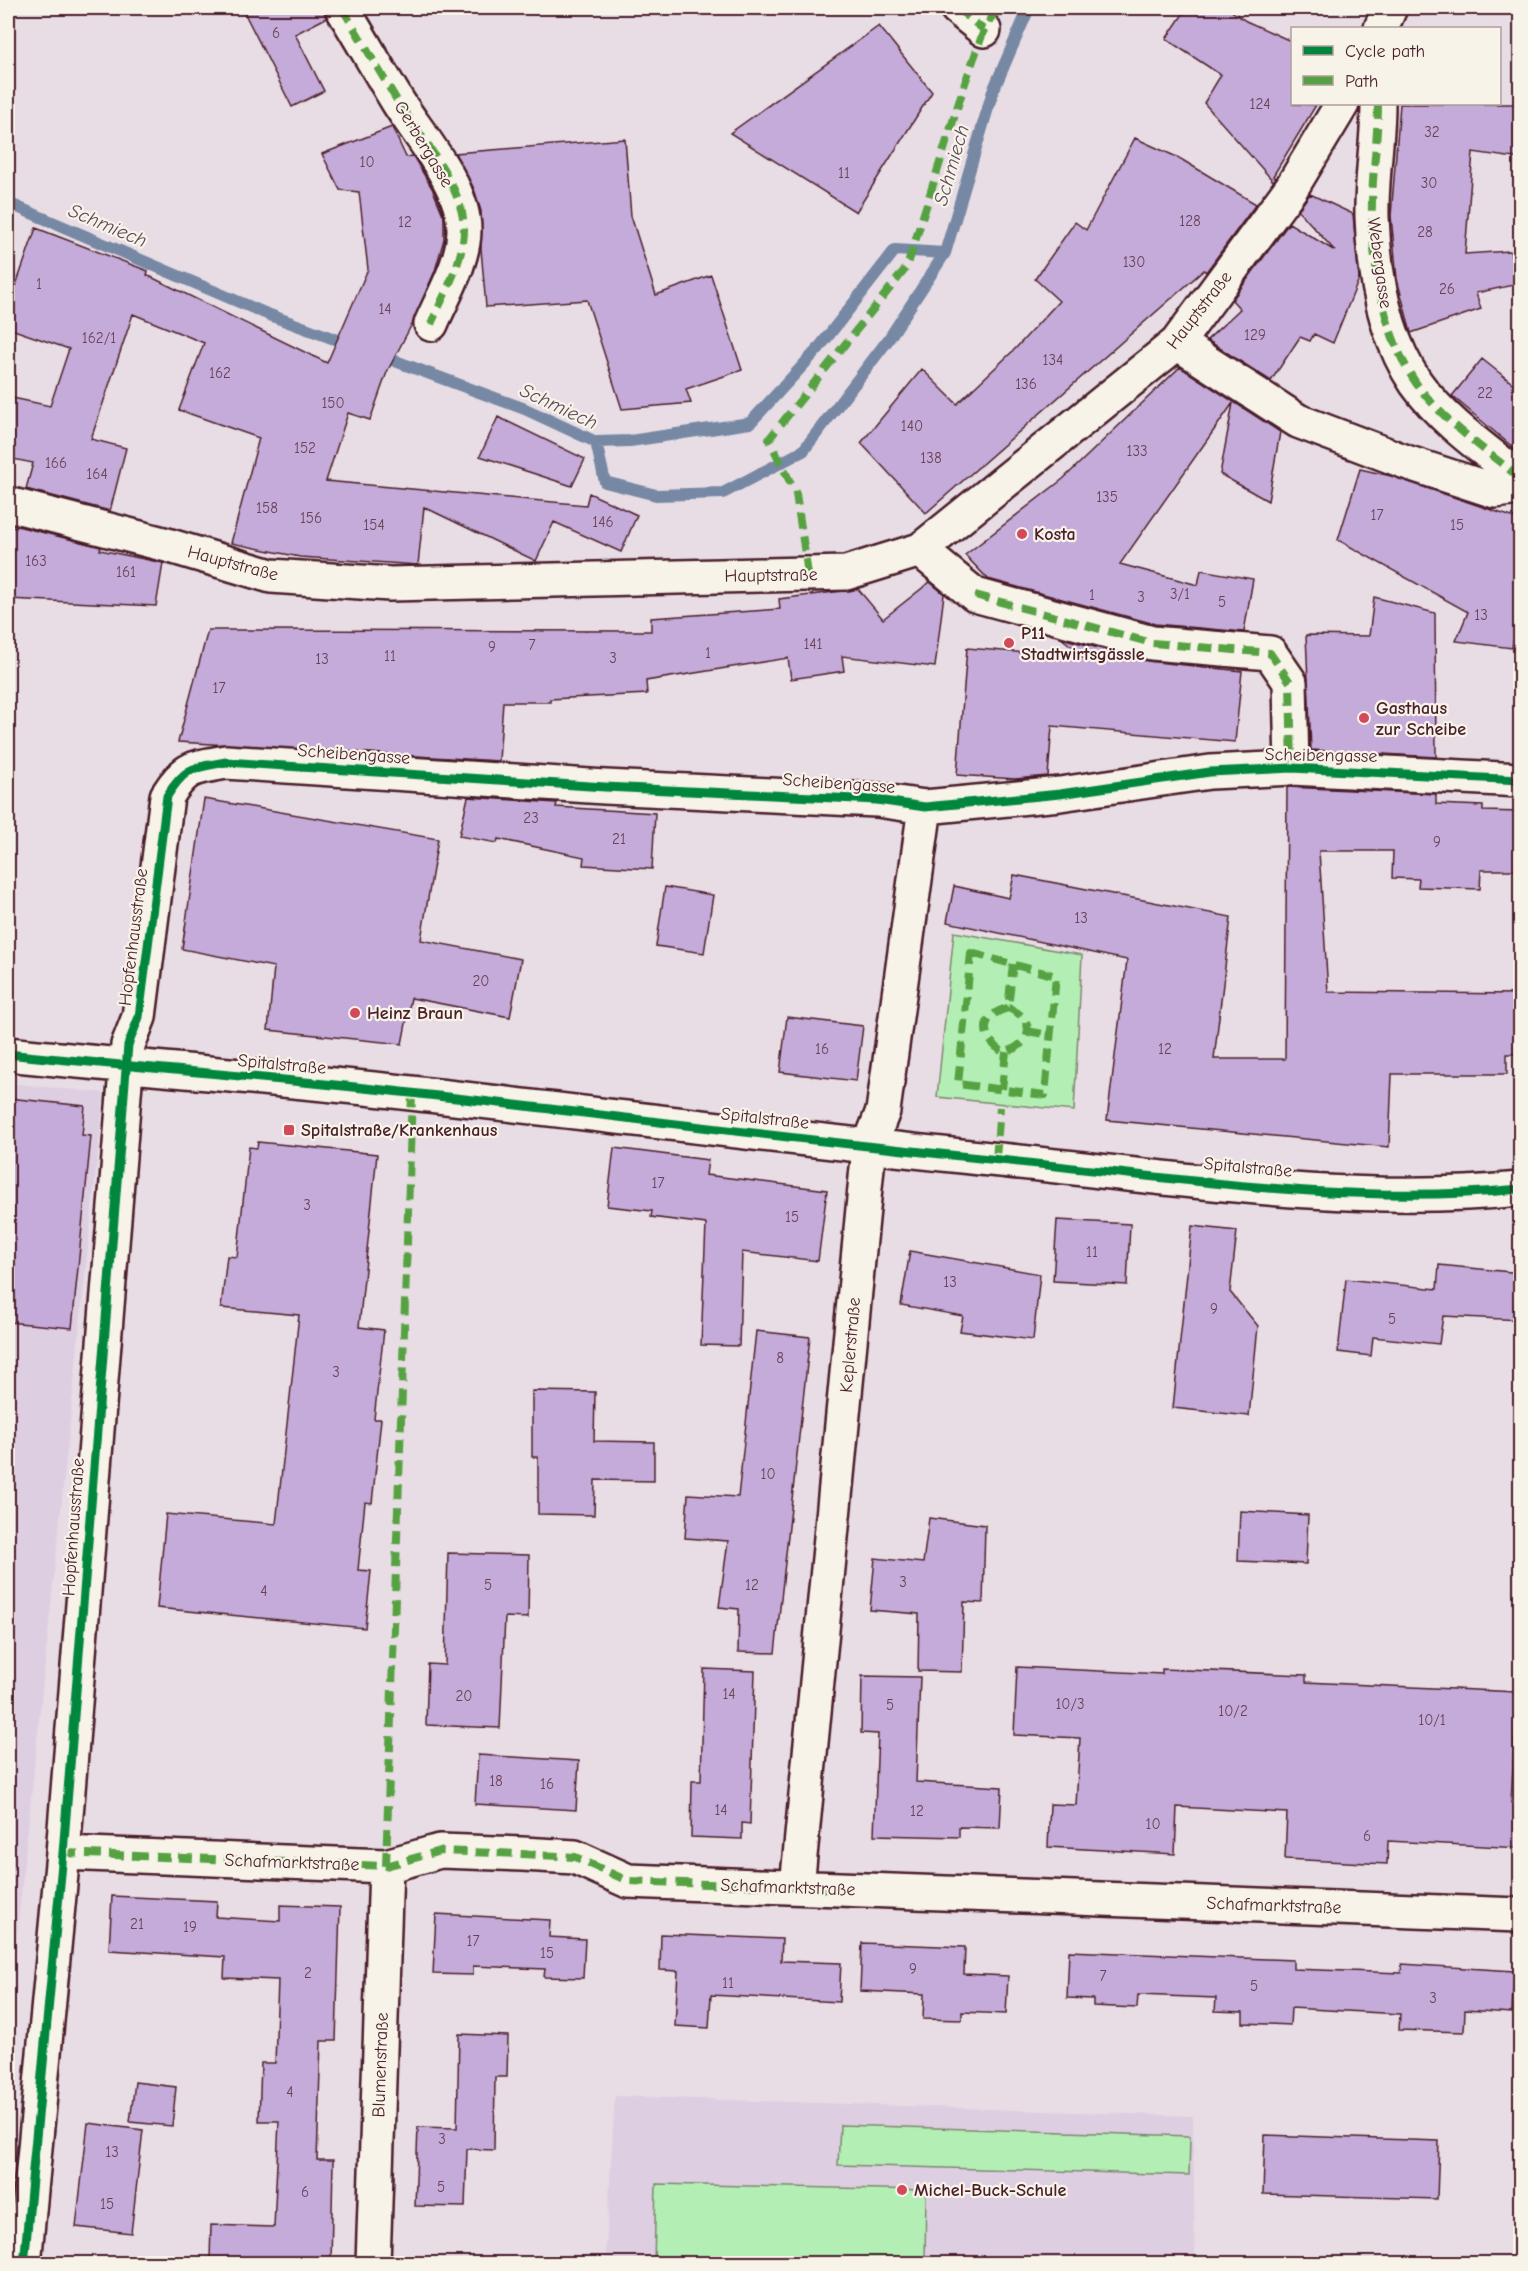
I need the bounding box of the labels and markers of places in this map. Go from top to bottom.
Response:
place label: Kosta [1034,524,1076,545]
marker: Kosta [1015,527,1029,541]
place label: P11 Stadtwirtsgässle [1021,623,1145,665]
marker: P11 Stadtwirtsgässle [1002,636,1016,650]
place label: Gasthaus zur Scheibe [1376,698,1466,740]
marker: Gasthaus zur Scheibe [1357,711,1371,725]
place label: Heinz Braun [367,1003,463,1024]
marker: Heinz Braun [348,1006,362,1020]
place label: Spitalstraße/Krankenhaus [301,1120,498,1141]
marker: Spitalstraße/Krankenhaus [282,1123,296,1137]
place label: Michel-Buck-Schule [914,2180,1067,2201]
marker: Michel-Buck-Schule [895,2183,909,2197]

